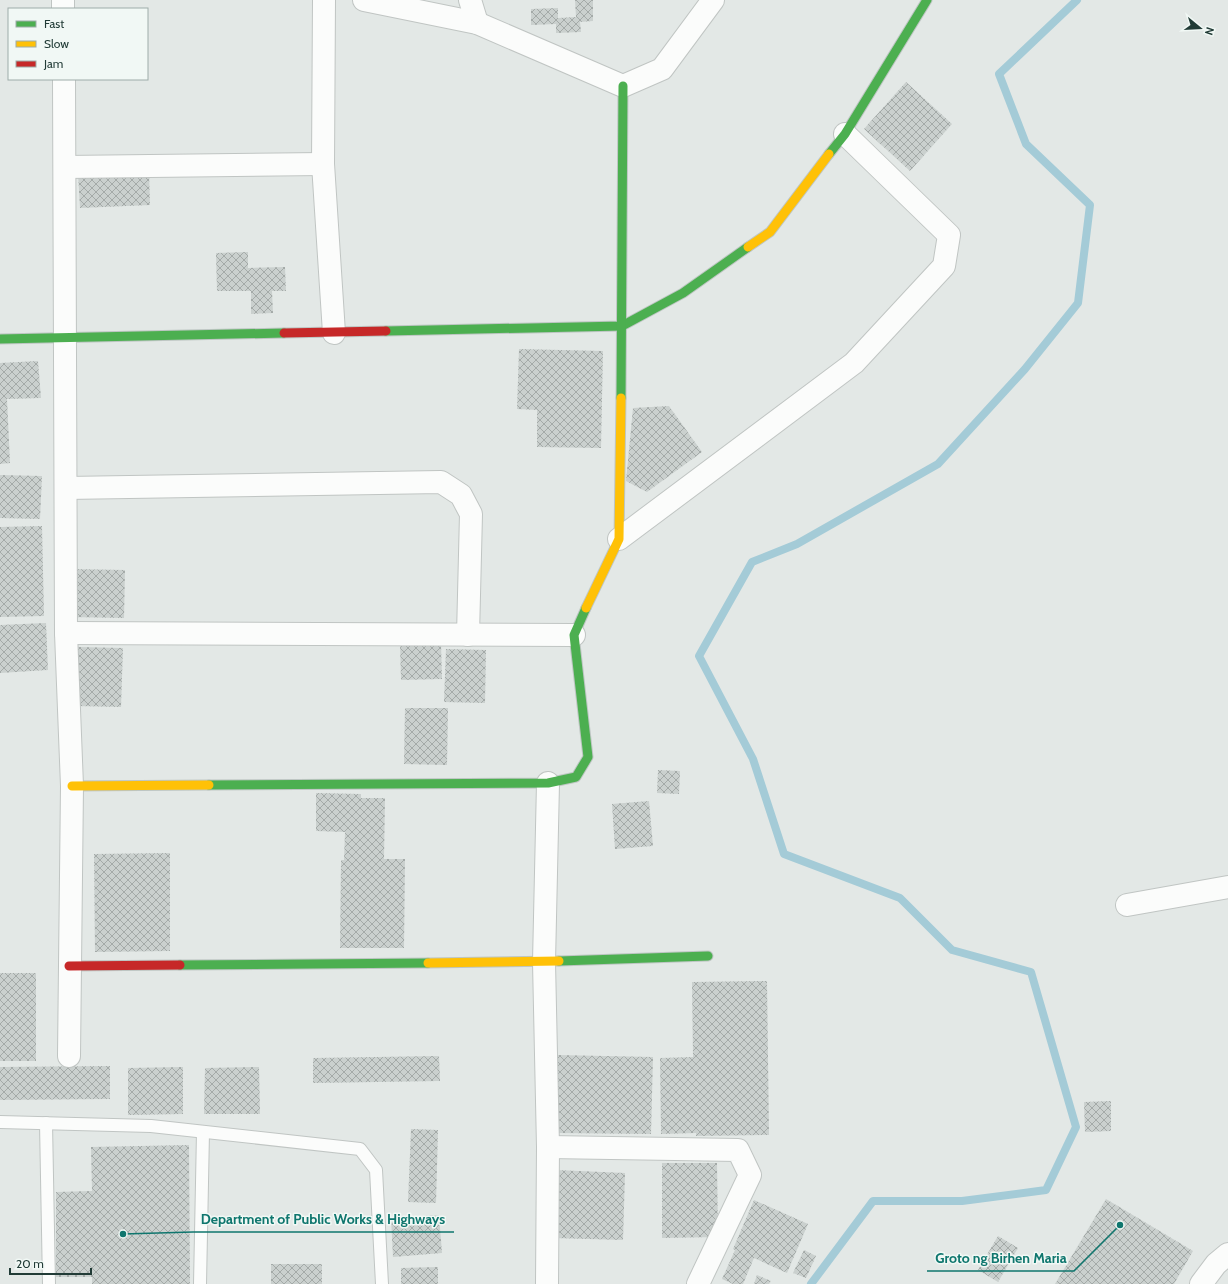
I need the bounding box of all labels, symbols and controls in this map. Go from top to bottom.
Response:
legend [8,8,148,80]
north arrow [1180,8,1220,48]
text: Fast [44,16,64,31]
text: N [1202,25,1217,37]
text: Slow [44,36,69,51]
text: Jam [43,56,63,71]
callout: Department of Public Works & Highways [193,1206,454,1232]
text: Department of Public Works & Highways [201,1210,445,1228]
callout: Groto ng Birhen Maria [927,1245,1074,1271]
text: Groto ng Birhen Maria [935,1249,1067,1267]
scale bar [10,1250,91,1276]
text: 20 m [16,1256,44,1271]

